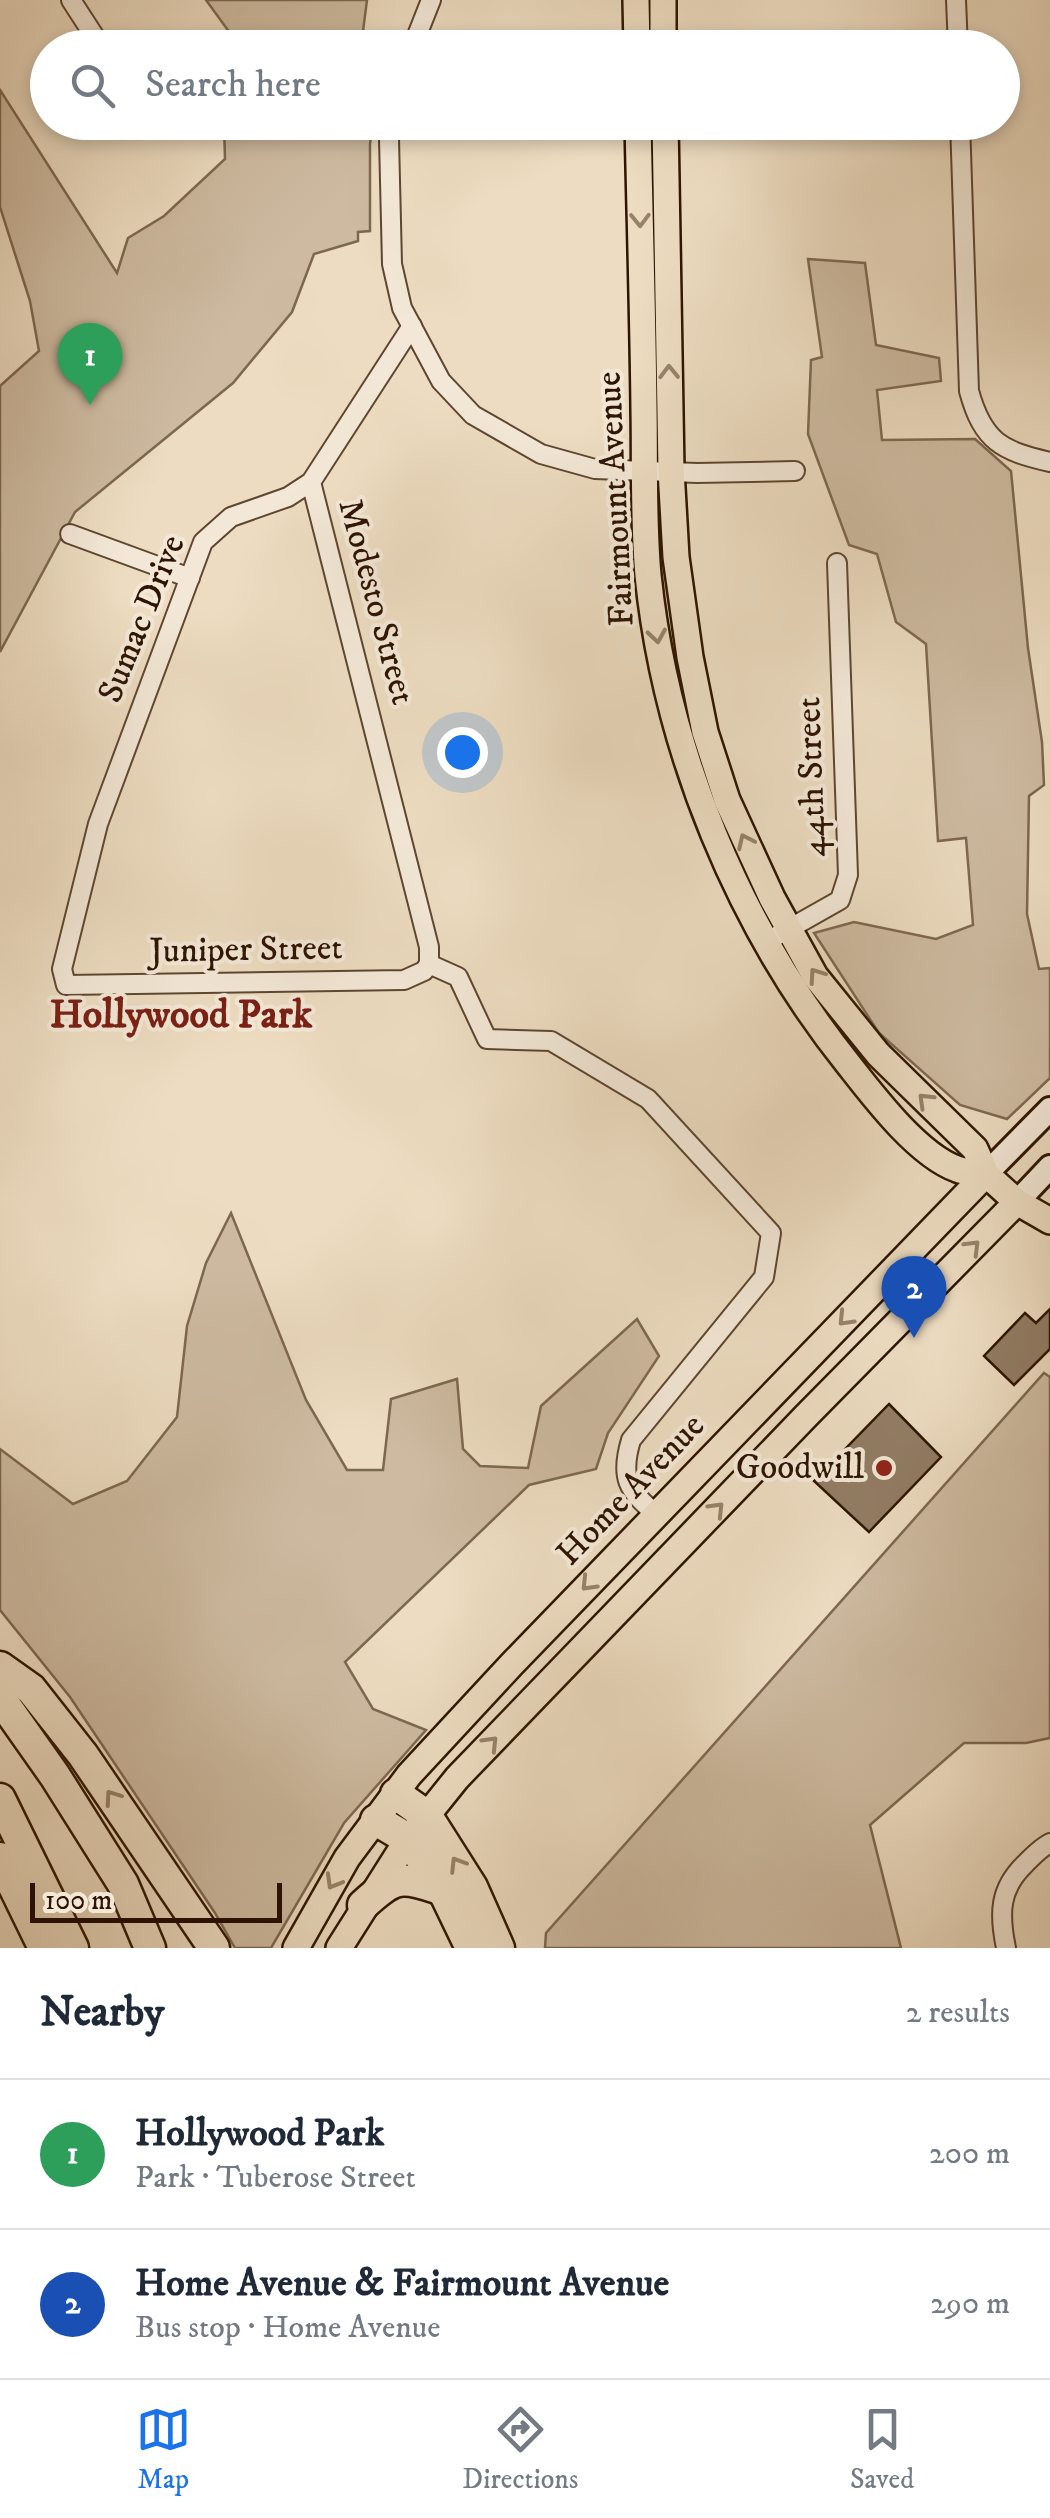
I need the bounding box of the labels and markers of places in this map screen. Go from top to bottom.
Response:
pin: 1 [58,322,122,405]
pin: 2 [882,1256,946,1338]
place label: Goodwill [736,1446,864,1490]
marker: Goodwill [873,1457,895,1479]

